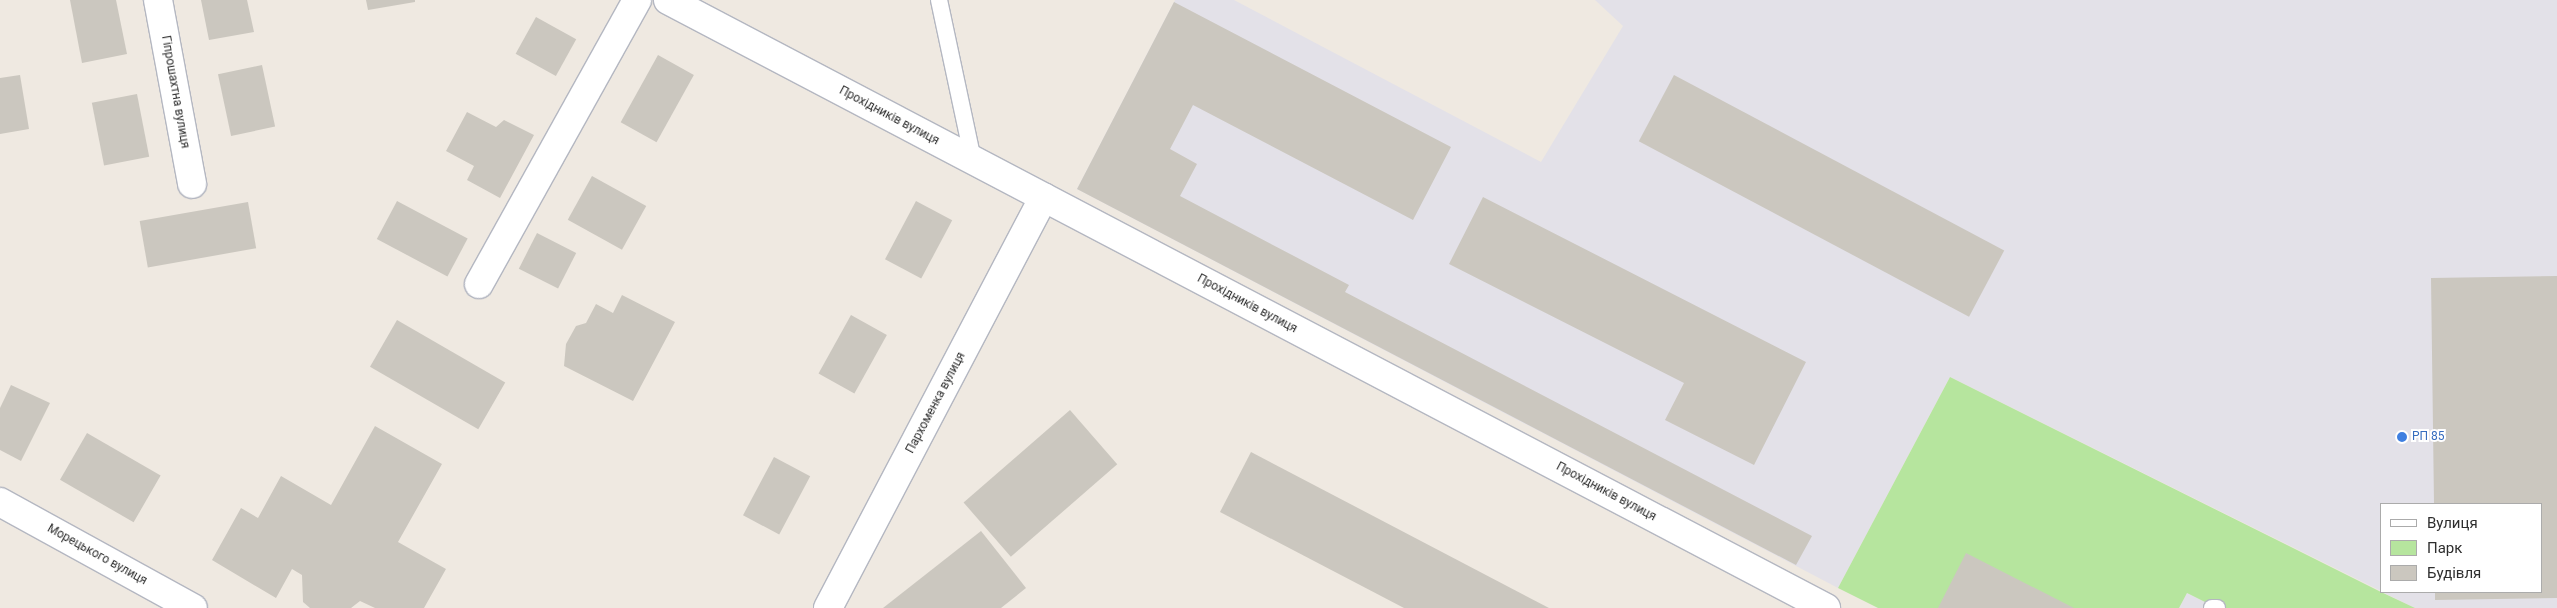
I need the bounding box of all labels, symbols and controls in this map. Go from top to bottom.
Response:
street label: Гіпрошахтна вулиця [158,34,192,150]
street label: Прохідників вулиця [837,84,941,148]
street label: Прохідників вулиця [1195,272,1299,336]
street label: Пархоменка вулиця [903,350,969,456]
place label: РП 85 [2412,430,2445,444]
marker: РП 85 [2396,431,2408,443]
street label: Прохідників вулиця [1554,460,1658,524]
legend [2380,503,2542,593]
text: Вулиця [2427,514,2478,532]
street label: Морецького вулиця [45,522,149,588]
text: Парк [2427,539,2462,557]
text: Будівля [2427,564,2481,582]

